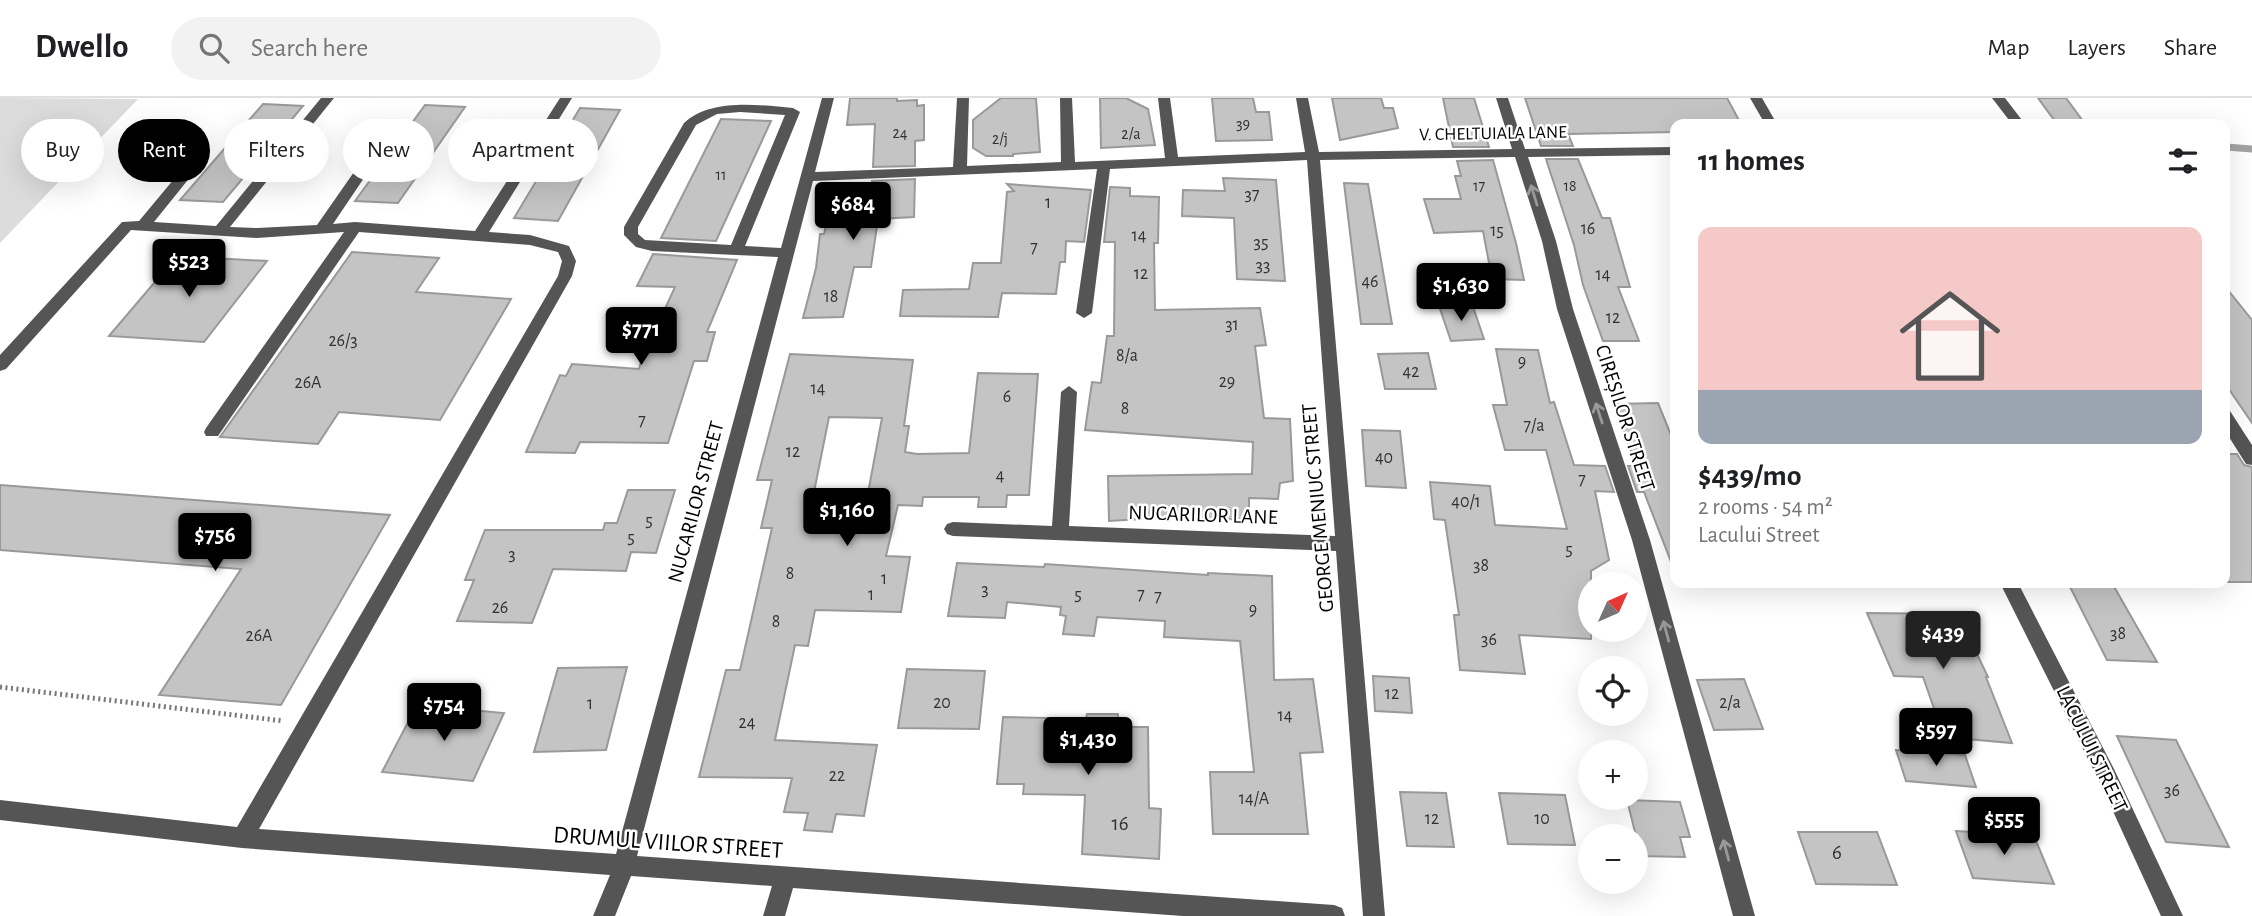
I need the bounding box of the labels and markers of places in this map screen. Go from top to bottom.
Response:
pin: $684 [812,183,894,242]
pin: $523 [148,240,230,299]
pin: $1,630 [1404,264,1518,323]
pin: $771 [600,308,682,367]
pin: $1,160 [790,489,904,548]
pin: $756 [174,514,256,573]
pin: $439 [1902,612,1984,671]
pin: $754 [403,684,485,743]
pin: $597 [1895,708,1977,768]
pin: $1,430 [1031,718,1145,777]
pin: $555 [1963,798,2045,857]

